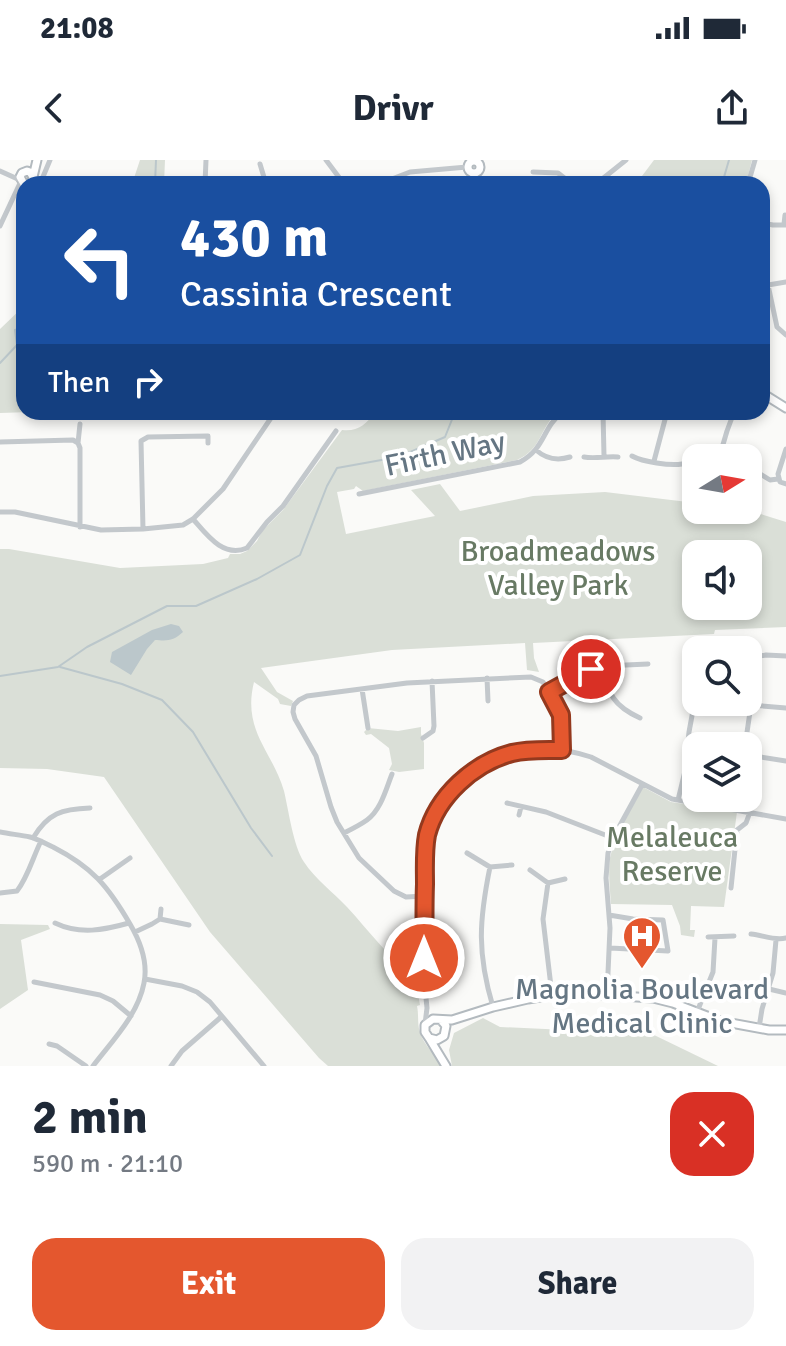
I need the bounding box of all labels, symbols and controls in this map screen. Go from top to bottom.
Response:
text: 21:08 [40,10,114,47]
icon: back [32,86,76,130]
text: Drivr [352,86,434,131]
icon: share [710,86,754,130]
text: 430 m [180,203,328,272]
icon: left [48,208,152,312]
text: Cassinia Crescent [180,272,452,317]
icon: right [126,360,170,404]
text: Then [48,364,110,401]
street label: Firth Way [381,423,509,485]
north arrow [682,444,762,524]
map controls [682,444,762,812]
park label: Broadmeadows Valley Park [461,533,655,604]
button: sound [682,540,762,620]
pin [557,635,625,703]
button: search [682,636,762,716]
icon: arrive [569,647,613,691]
button: layers [682,732,762,812]
park label: Melaleuca Reserve [606,819,738,890]
hospital icon: Magnolia Boulevard Medical Clinic [621,915,663,970]
position arrow [382,916,466,1000]
place label: Magnolia Boulevard Medical Clinic [515,971,769,1042]
text: 2 min [32,1088,148,1147]
button: close [670,1092,754,1176]
text: 590 m · 21:10 [32,1148,183,1180]
button: Exit [32,1238,385,1330]
button: Share [401,1238,754,1330]

